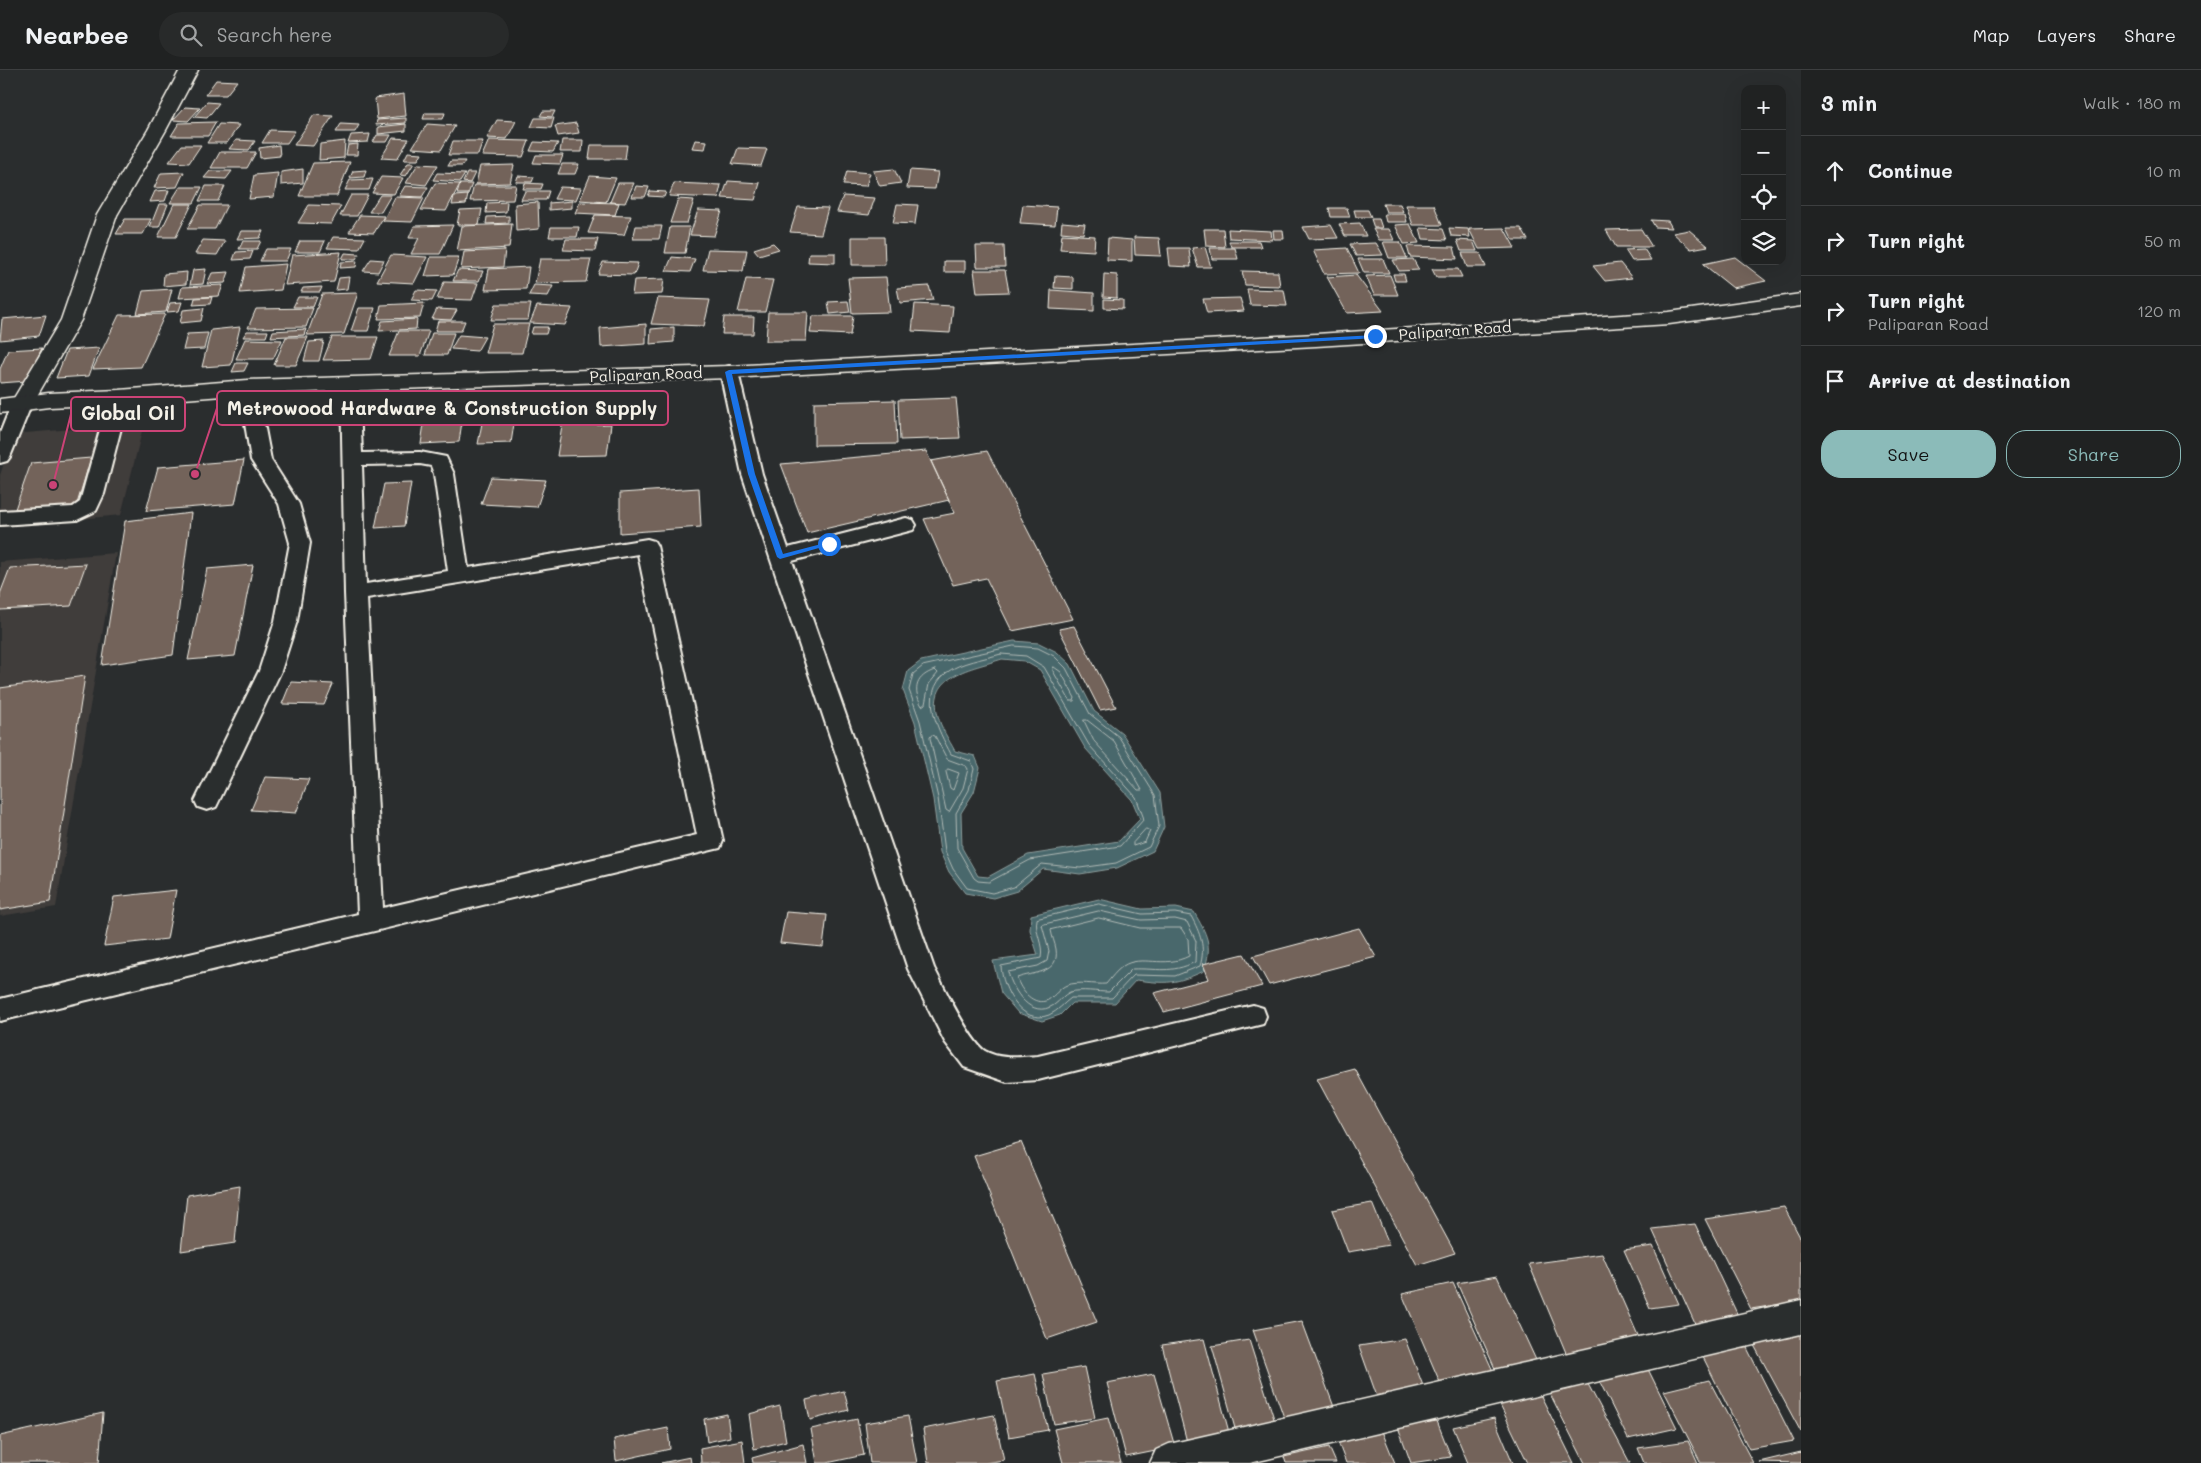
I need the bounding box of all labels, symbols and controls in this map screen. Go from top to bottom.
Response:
search box [159,12,509,57]
text: Nearbee [25,19,129,50]
icon: search [177,21,205,49]
text: Search here [217,22,332,47]
text: Map [1973,23,2009,47]
text: Layers [2037,23,2096,47]
text: Share [2124,23,2176,47]
map controls [1741,85,1786,265]
button: + [1741,85,1786,130]
text: 3 min [1821,89,1877,116]
text: Walk · 180 m [2083,92,2181,113]
button: − [1741,130,1786,175]
icon: ahead [1821,157,1849,185]
text: Continue [1868,158,1953,183]
text: 10 m [2146,160,2181,181]
button: locate [1741,175,1786,220]
button: layers [1741,220,1786,265]
icon: right [1821,227,1849,255]
text: Turn right [1868,228,1965,253]
text: 50 m [2144,230,2181,251]
text: Turn right [1868,288,1965,313]
icon: right [1821,297,1849,325]
text: 120 m [2137,300,2181,321]
text: Paliparan Road [1868,313,1988,334]
street label: Paliparan Road [1398,316,1512,344]
route end [1364,325,1387,348]
street label: Paliparan Road [589,362,703,386]
icon: arrive [1821,367,1849,395]
text: Arrive at destination [1868,368,2071,393]
callout: Metrowood Hardware & Construction Supply [217,391,668,425]
text: Metrowood Hardware & Construction Supply [227,395,657,420]
callout: Global Oil [71,397,185,431]
text: Global Oil [81,400,175,425]
button: Save [1821,430,1996,478]
button: Share [2006,430,2181,478]
route start [818,533,841,556]

